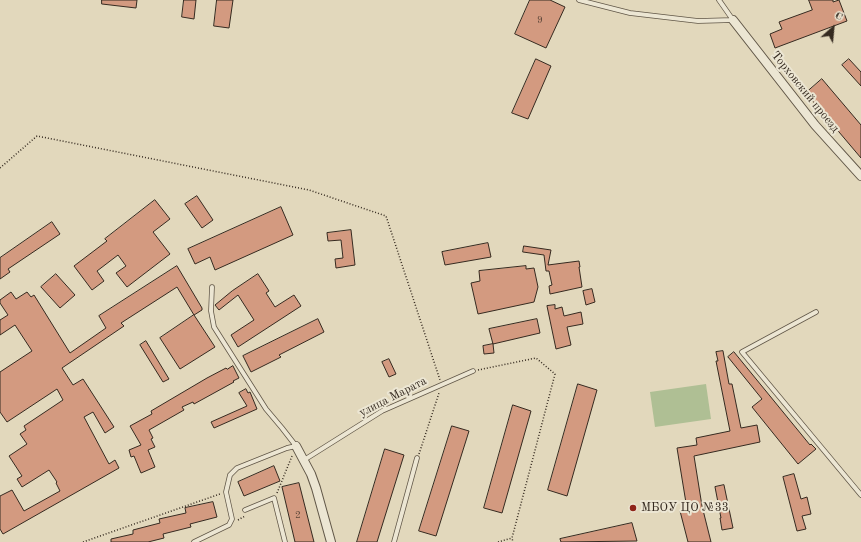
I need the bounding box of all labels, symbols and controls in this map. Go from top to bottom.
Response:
north arrow [813,8,853,48]
text: С [833,10,844,23]
house number: 9 [537,14,543,26]
street label: Торховский проезд [768,49,842,135]
street label: улица Марата [357,374,429,420]
place label: МБОУ ЦО №33 [641,501,729,515]
marker: МБОУ ЦО №33 [628,503,638,513]
house number: 2 [295,509,301,521]

